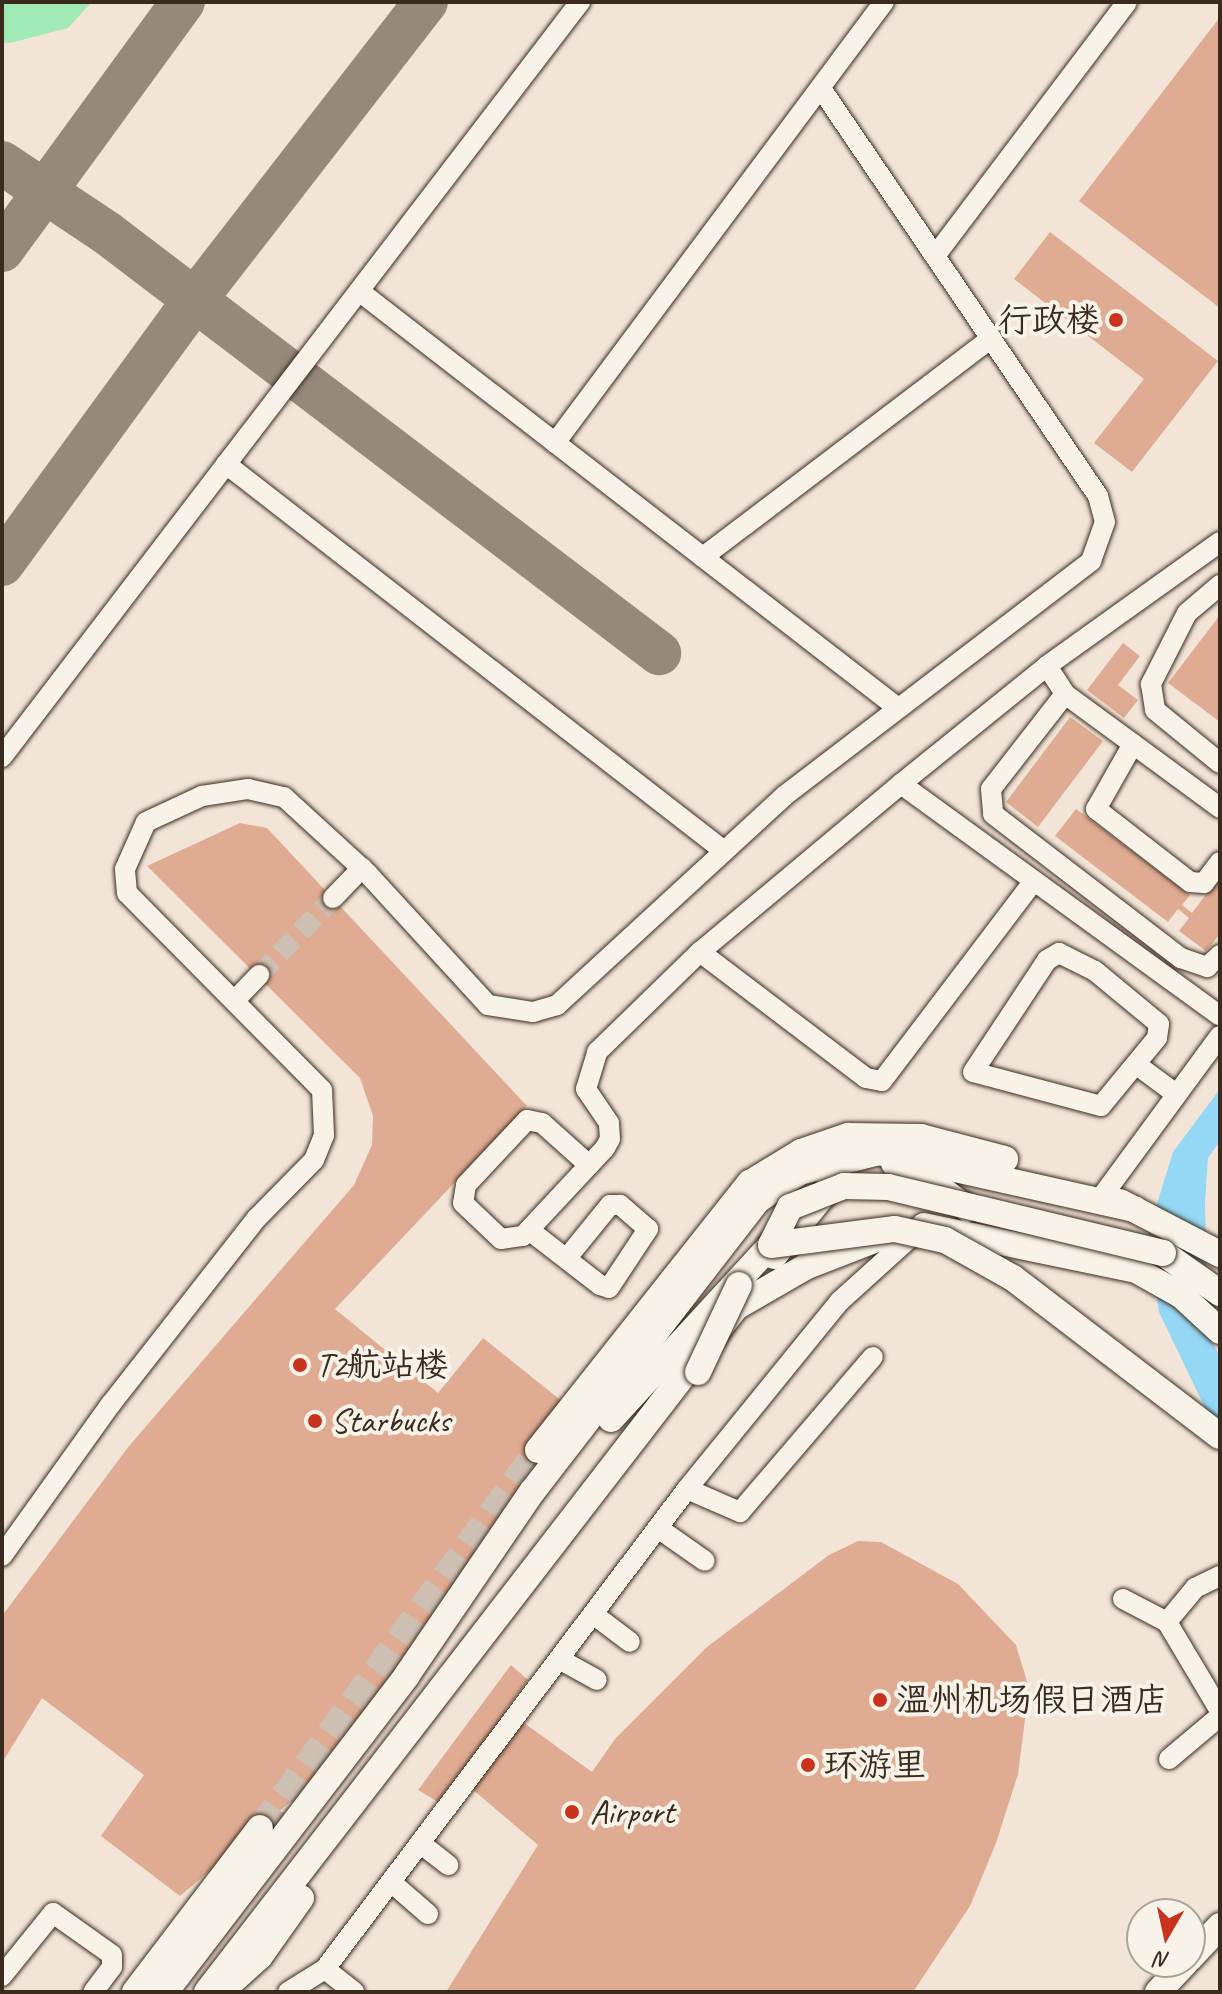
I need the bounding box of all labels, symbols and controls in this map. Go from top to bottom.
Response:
place label: 行政楼 [998,300,1100,340]
marker: 行政楼 [1107,311,1125,329]
place label: T2航站楼 [316,1345,449,1385]
marker: T2航站楼 [291,1356,309,1374]
place label: Starbucks [331,1401,450,1441]
marker: Starbucks [306,1412,324,1430]
place label: 温州机场假日酒店 [896,1680,1168,1720]
marker: 温州机场假日酒店 [871,1691,889,1709]
place label: 环游里 [824,1745,926,1785]
marker: 环游里 [799,1756,817,1774]
place label: Airport [590,1792,674,1832]
marker: Airport [561,1801,583,1823]
north arrow [1126,1898,1206,1978]
text: N [1154,1945,1171,1975]

